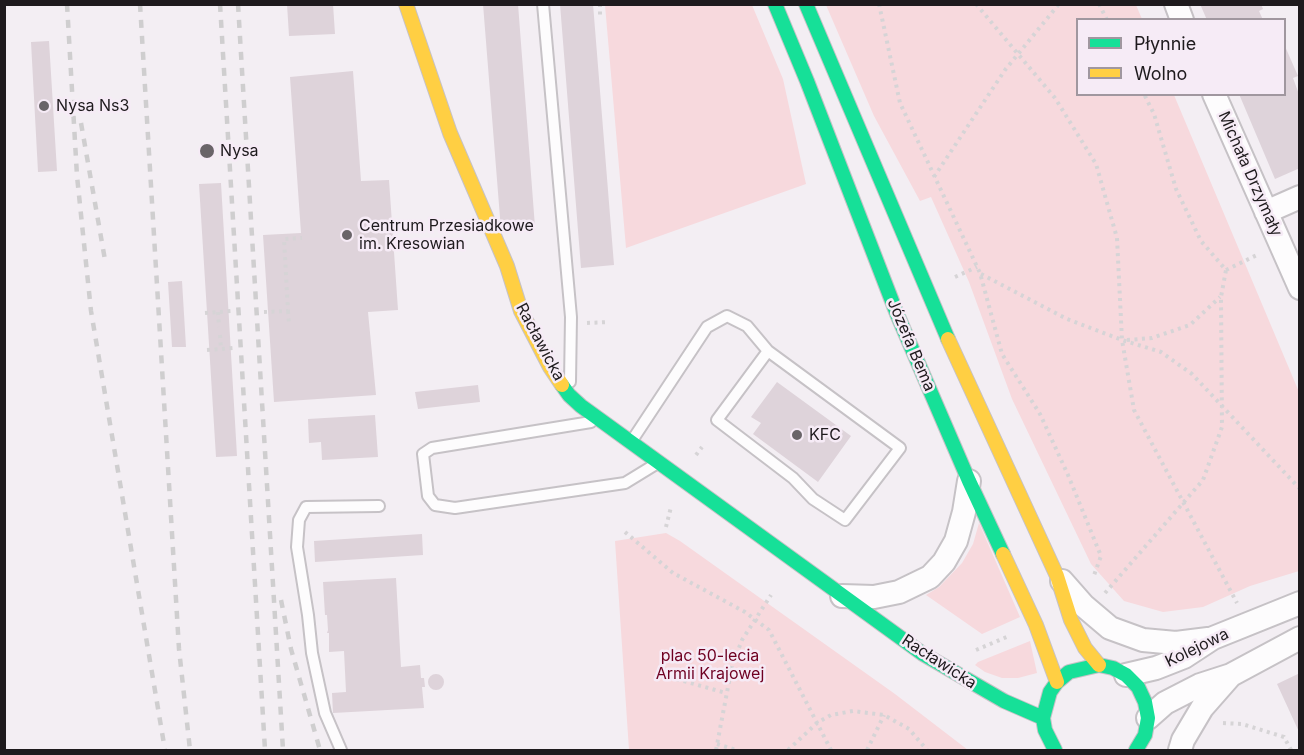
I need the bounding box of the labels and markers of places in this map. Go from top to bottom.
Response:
place label: Nysa Ns3 [56,96,129,116]
marker: Nysa Ns3 [37,99,51,113]
place label: Nysa [220,141,259,161]
marker: Nysa [198,142,216,160]
place label: Centrum Przesiadkowe im. Kresowian [359,216,534,254]
marker: Centrum Przesiadkowe im. Kresowian [340,228,354,242]
place label: KFC [809,425,841,445]
marker: KFC [790,428,804,442]

